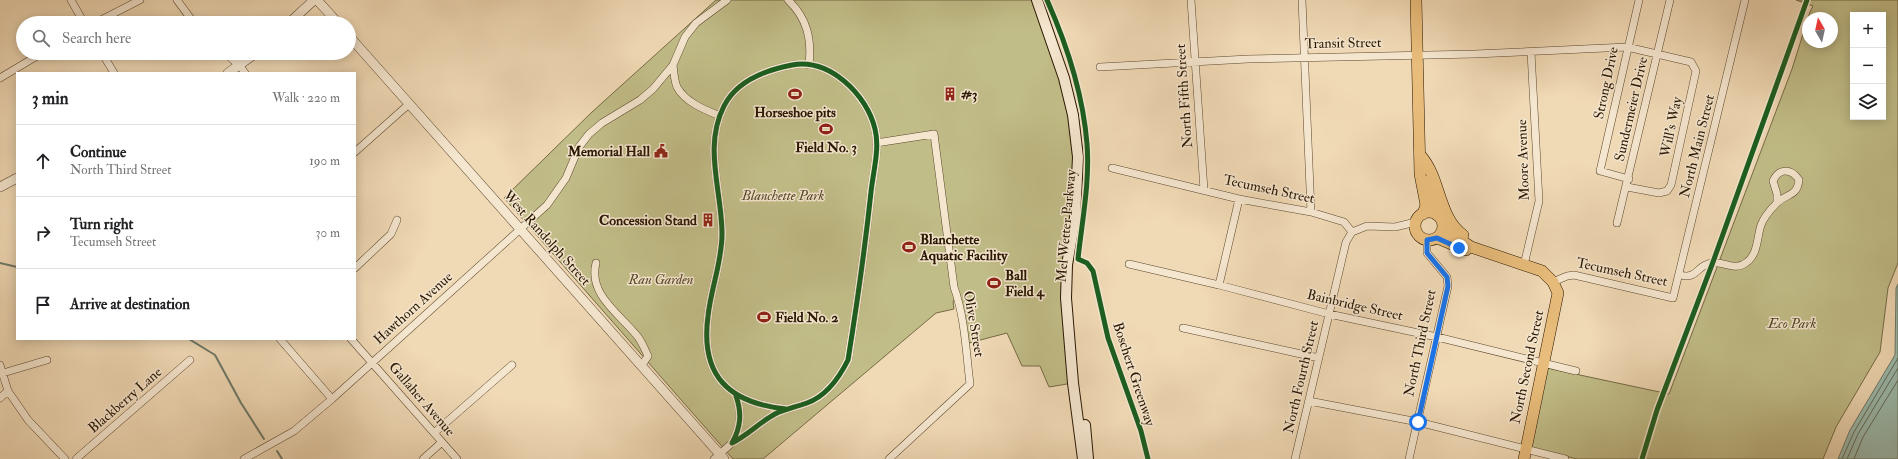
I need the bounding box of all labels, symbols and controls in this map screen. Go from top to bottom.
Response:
north arrow [1802,12,1838,48]
map controls [1850,12,1886,120]
button: + [1850,12,1886,48]
search box [16,16,356,60]
icon: search [30,27,52,49]
text: Search here [62,29,131,48]
street label: Transit Street [1304,34,1382,52]
street label: North Fifth Street [1172,43,1196,149]
street label: Strong Drive [1590,45,1622,121]
button: − [1850,48,1886,84]
street label: Sundermeier Drive [1611,55,1651,163]
button: layers [1850,84,1886,120]
sports icon: Horseshoe pits [787,86,803,102]
building icon: #3 [942,86,958,102]
place label: #3 [961,86,977,103]
text: 3 min [32,88,69,109]
text: Walk · 220 m [272,90,340,106]
street label: North Main Street [1676,92,1718,199]
street label: Will's Way [1656,95,1687,160]
place label: Horseshoe pits [754,104,836,122]
street label: Moore Avenue [1513,119,1533,201]
sports icon: Field No. 3 [818,121,834,137]
place label: Field No. 3 [795,139,857,156]
text: Continue [70,143,126,162]
place label: Memorial Hall [567,143,650,160]
public building icon: Memorial Hall [653,143,669,159]
icon: ahead [32,150,54,172]
text: 190 m [309,153,340,169]
text: North Third Street [70,162,171,178]
street label: Mel Wetter Parkway [1053,168,1080,283]
street label: Tecumseh Street [1222,171,1317,207]
street label: West Randolph Street [498,186,595,290]
park label: Blanchette Park [741,187,824,204]
place label: Concession Stand [599,212,697,229]
building icon: Concession Stand [700,212,716,228]
text: Turn right [70,215,133,234]
icon: right [32,222,54,244]
text: 30 m [316,225,340,241]
place label: Blanchette Aquatic Facility [919,231,1008,265]
text: Tecumseh Street [70,234,156,250]
sports icon: Blanchette Aquatic Facility [901,239,917,255]
route end [1450,239,1468,257]
street label: Tecumseh Street [1575,254,1670,290]
place label: Ball Field 4 [1005,267,1046,300]
street label: Hawthorn Avenue [370,268,456,348]
park label: Rau Garden [628,271,694,288]
sports icon: Ball Field 4 [986,275,1002,291]
street label: Bainbridge Street [1305,286,1405,324]
street label: North Third Street [1400,287,1440,398]
street label: Olive Street [960,290,988,359]
icon: arrive [32,294,54,316]
text: Arrive at destination [70,295,190,314]
street label: North Second Street [1507,308,1547,425]
sports icon: Field No. 2 [756,309,772,325]
place label: Field No. 2 [775,309,838,326]
park label: Eco Park [1767,315,1817,332]
street label: North Fourth Street [1280,319,1322,435]
street label: Boschert Greenway [1108,320,1159,429]
street label: Gallaher Avenue [385,359,459,440]
street label: Blackberry Lane [85,363,166,437]
route start [1409,413,1427,431]

